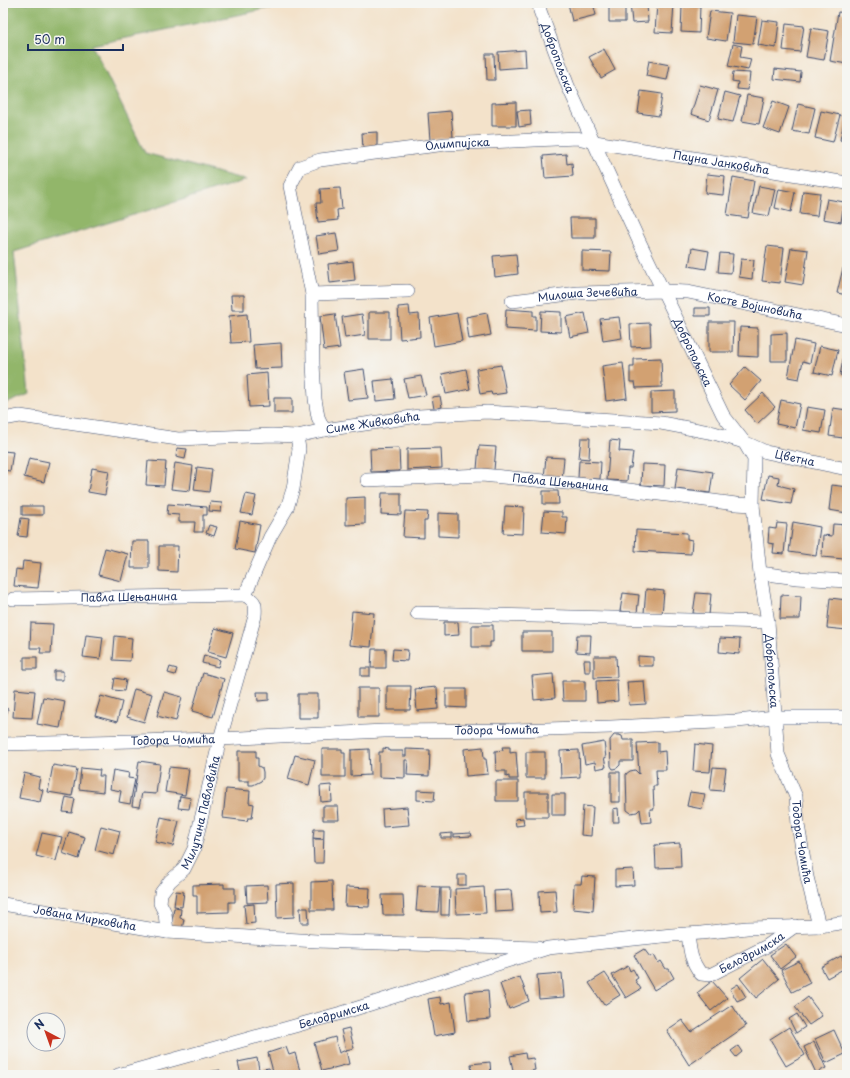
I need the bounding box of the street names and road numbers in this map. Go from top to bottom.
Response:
street label: Добропољска [537,19,579,96]
street label: Олимпијска [424,133,490,155]
street label: Пауна Јанковића [672,146,771,178]
street label: Милоша Зечевића [537,283,638,306]
street label: Косте Војиновића [706,287,804,324]
street label: Добропољска [669,314,717,389]
street label: Симе Живковића [325,407,421,438]
street label: Цветна [773,445,817,470]
street label: Павла Шењанина [512,469,610,495]
street label: Павла Шењанина [80,587,178,606]
street label: Добропољска [761,632,784,709]
street label: Тодора Чомића [454,720,539,738]
street label: Тодора Чомића [131,730,215,749]
street label: Милутина Павловића [176,754,224,872]
street label: Тодора Чомића [788,799,817,885]
street label: Јована Мирковића [32,900,138,935]
street label: Белодримска [716,927,788,977]
street label: Белодримска [296,996,371,1033]

